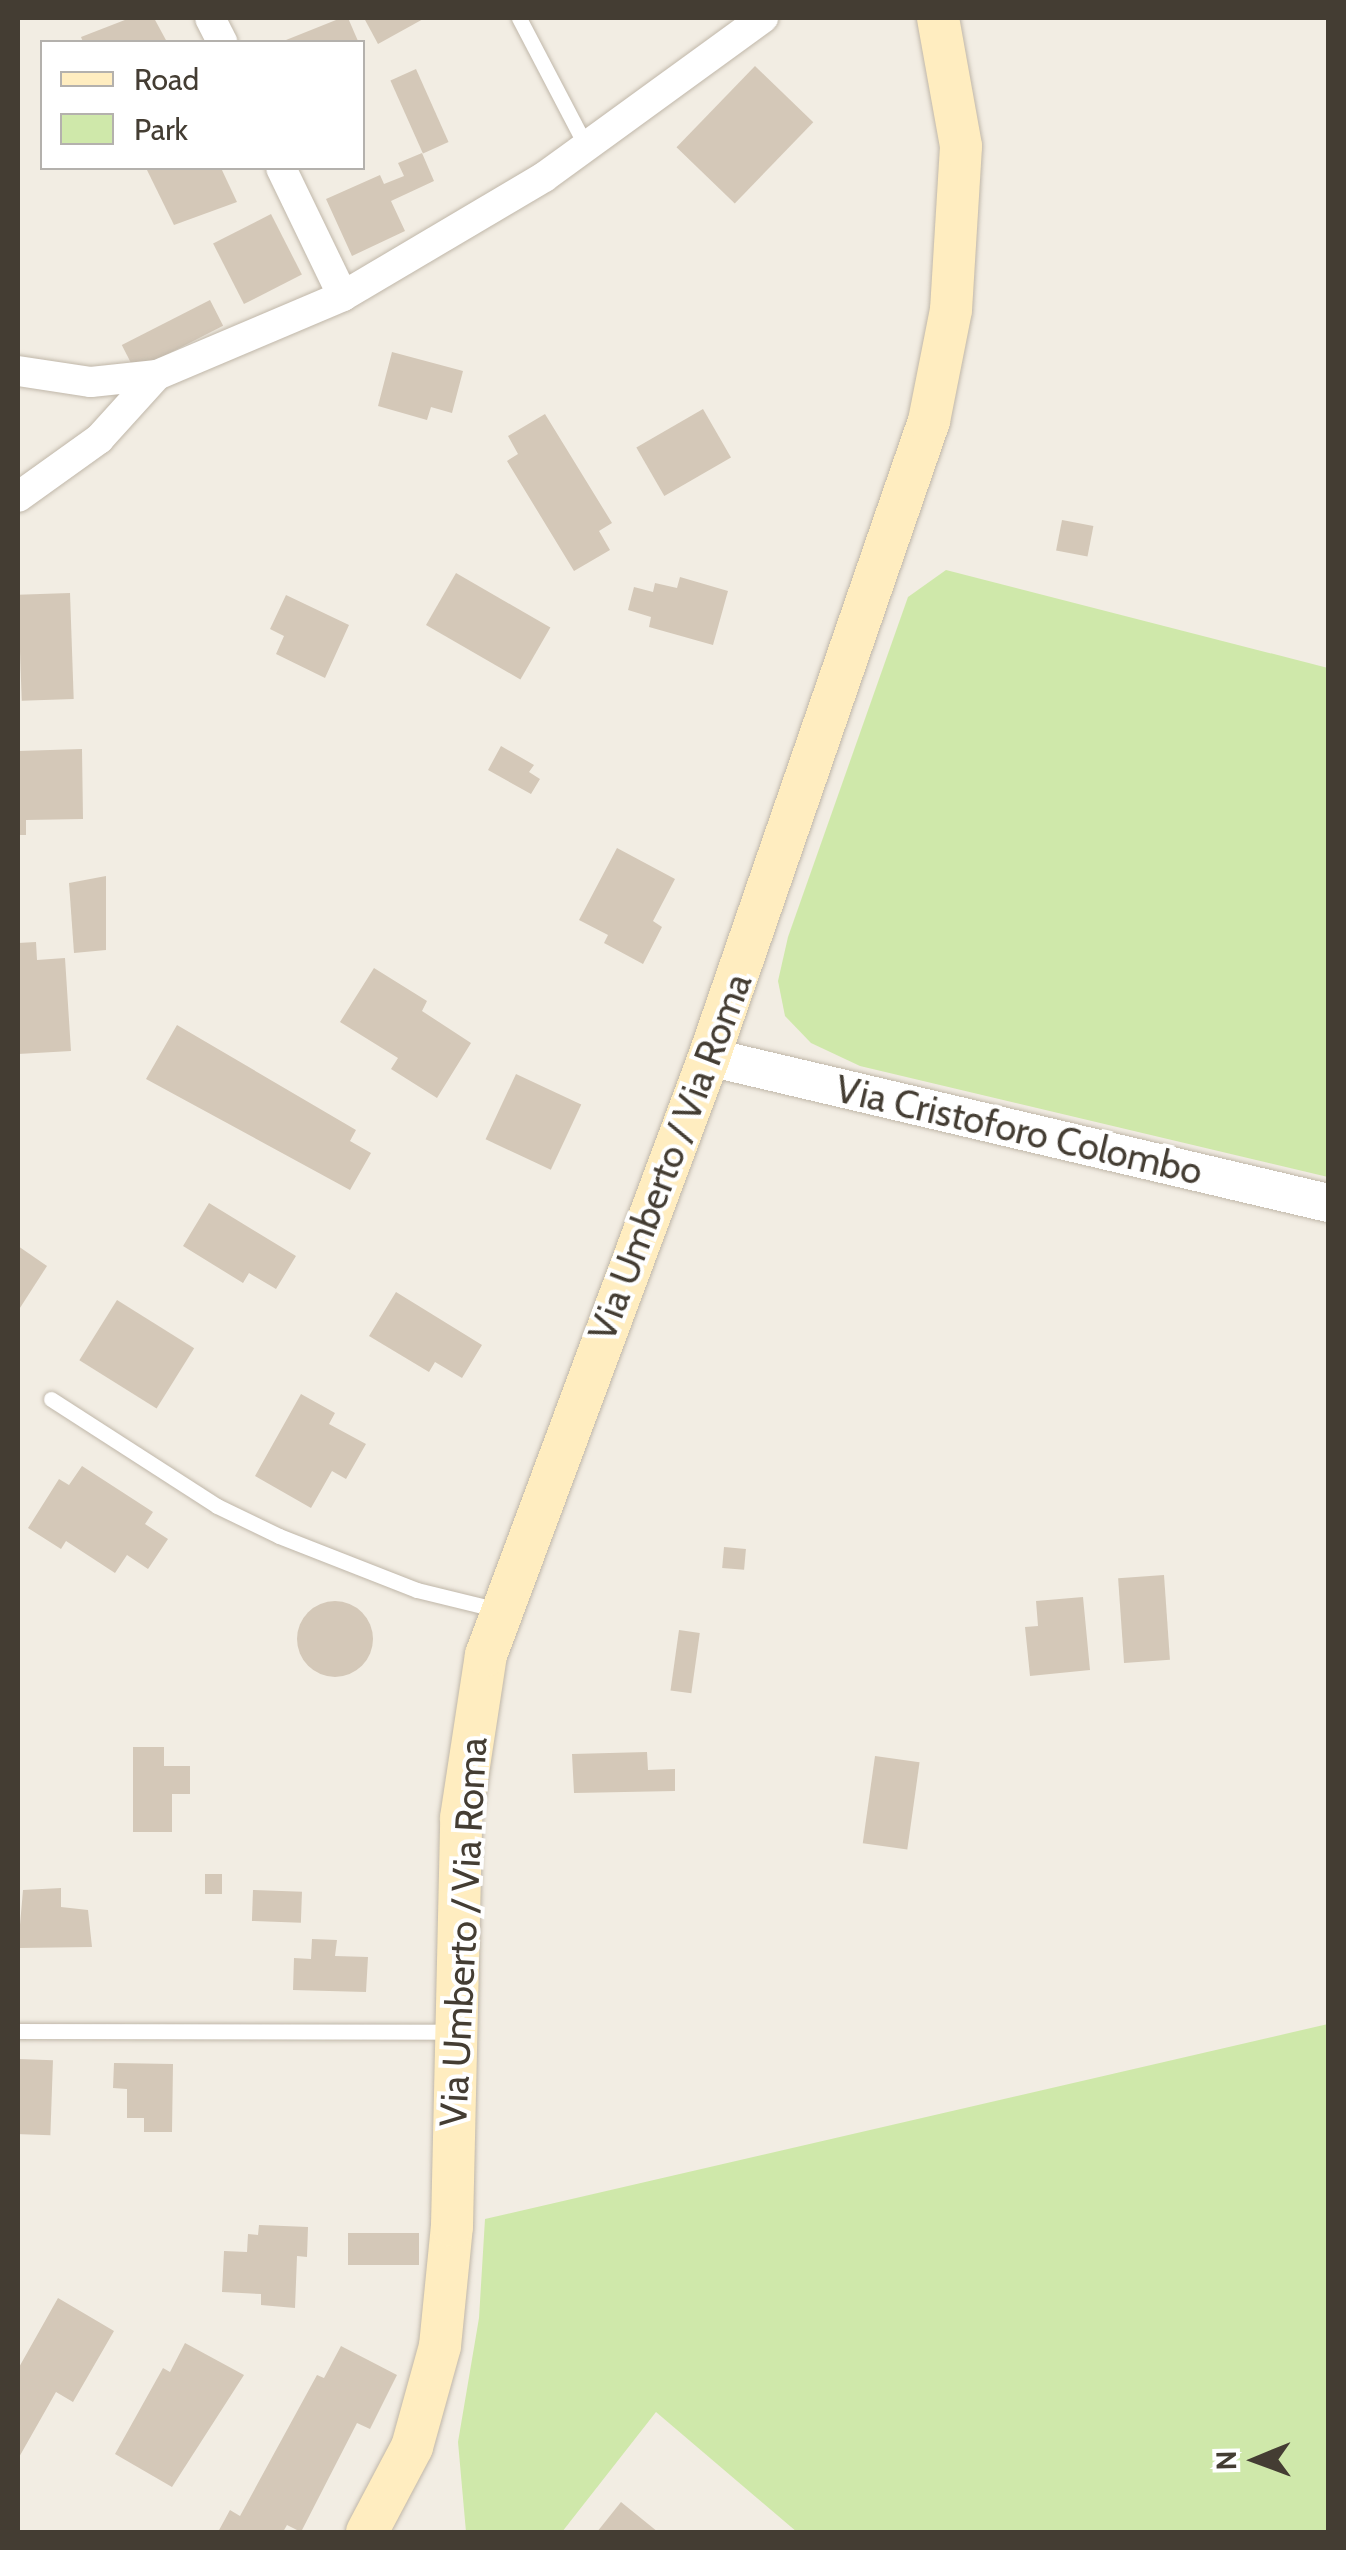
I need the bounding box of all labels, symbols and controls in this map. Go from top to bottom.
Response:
legend [40,40,365,170]
text: Road [134,61,199,98]
text: Park [134,111,188,148]
street label: Via Umberto / Via Roma [579,967,761,1347]
street label: Via Cristoforo Colombo [831,1066,1207,1194]
street label: Via Umberto / Via Roma [430,1736,496,2128]
north arrow [1206,2410,1306,2510]
text: N [1209,2450,1243,2471]

